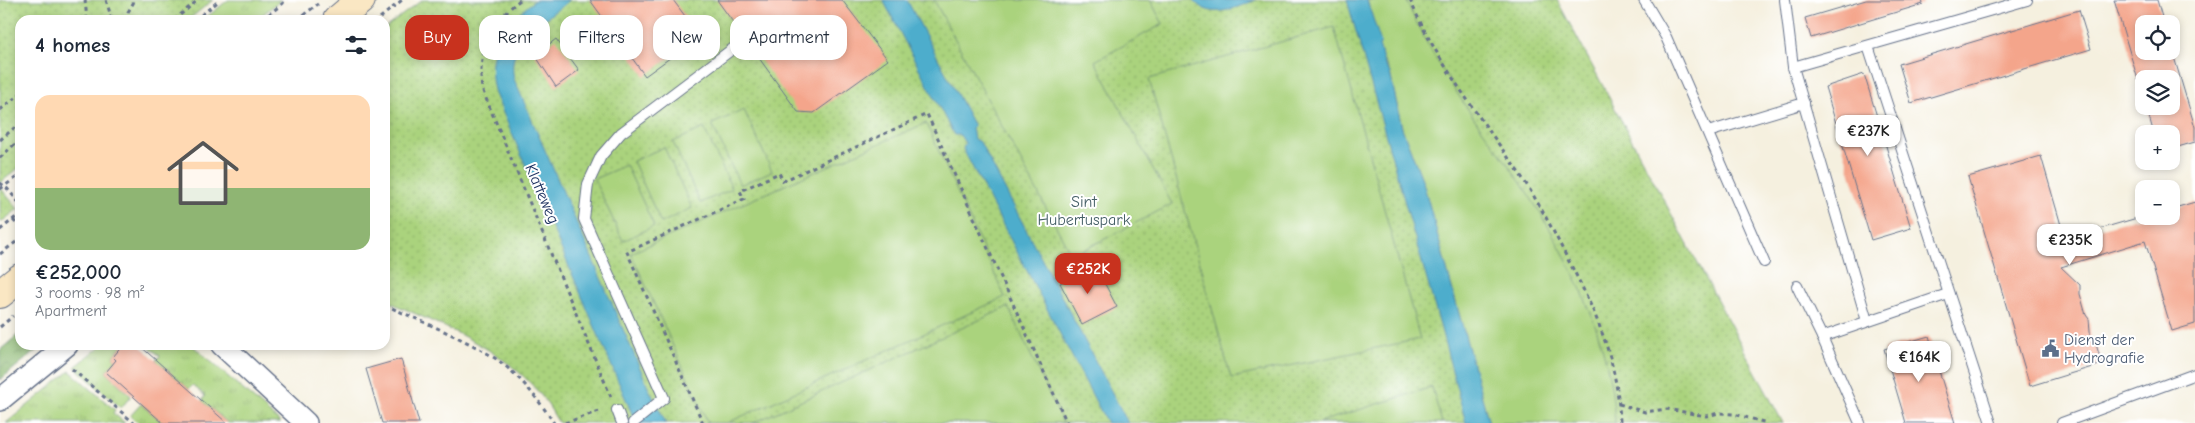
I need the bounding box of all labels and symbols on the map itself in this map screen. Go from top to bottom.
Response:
pin: €237K [1833,114,1903,157]
street label: Klatteweg [521,161,563,227]
park label: Sint Hubertuspark [1038,193,1131,229]
pin: €235K [2035,224,2105,266]
pin: €252K [1053,252,1123,295]
place label: Dienst der Hydrografie [2064,331,2144,367]
public building icon: Dienst der Hydrografie [2040,339,2060,359]
pin: €164K [1884,340,1954,383]

